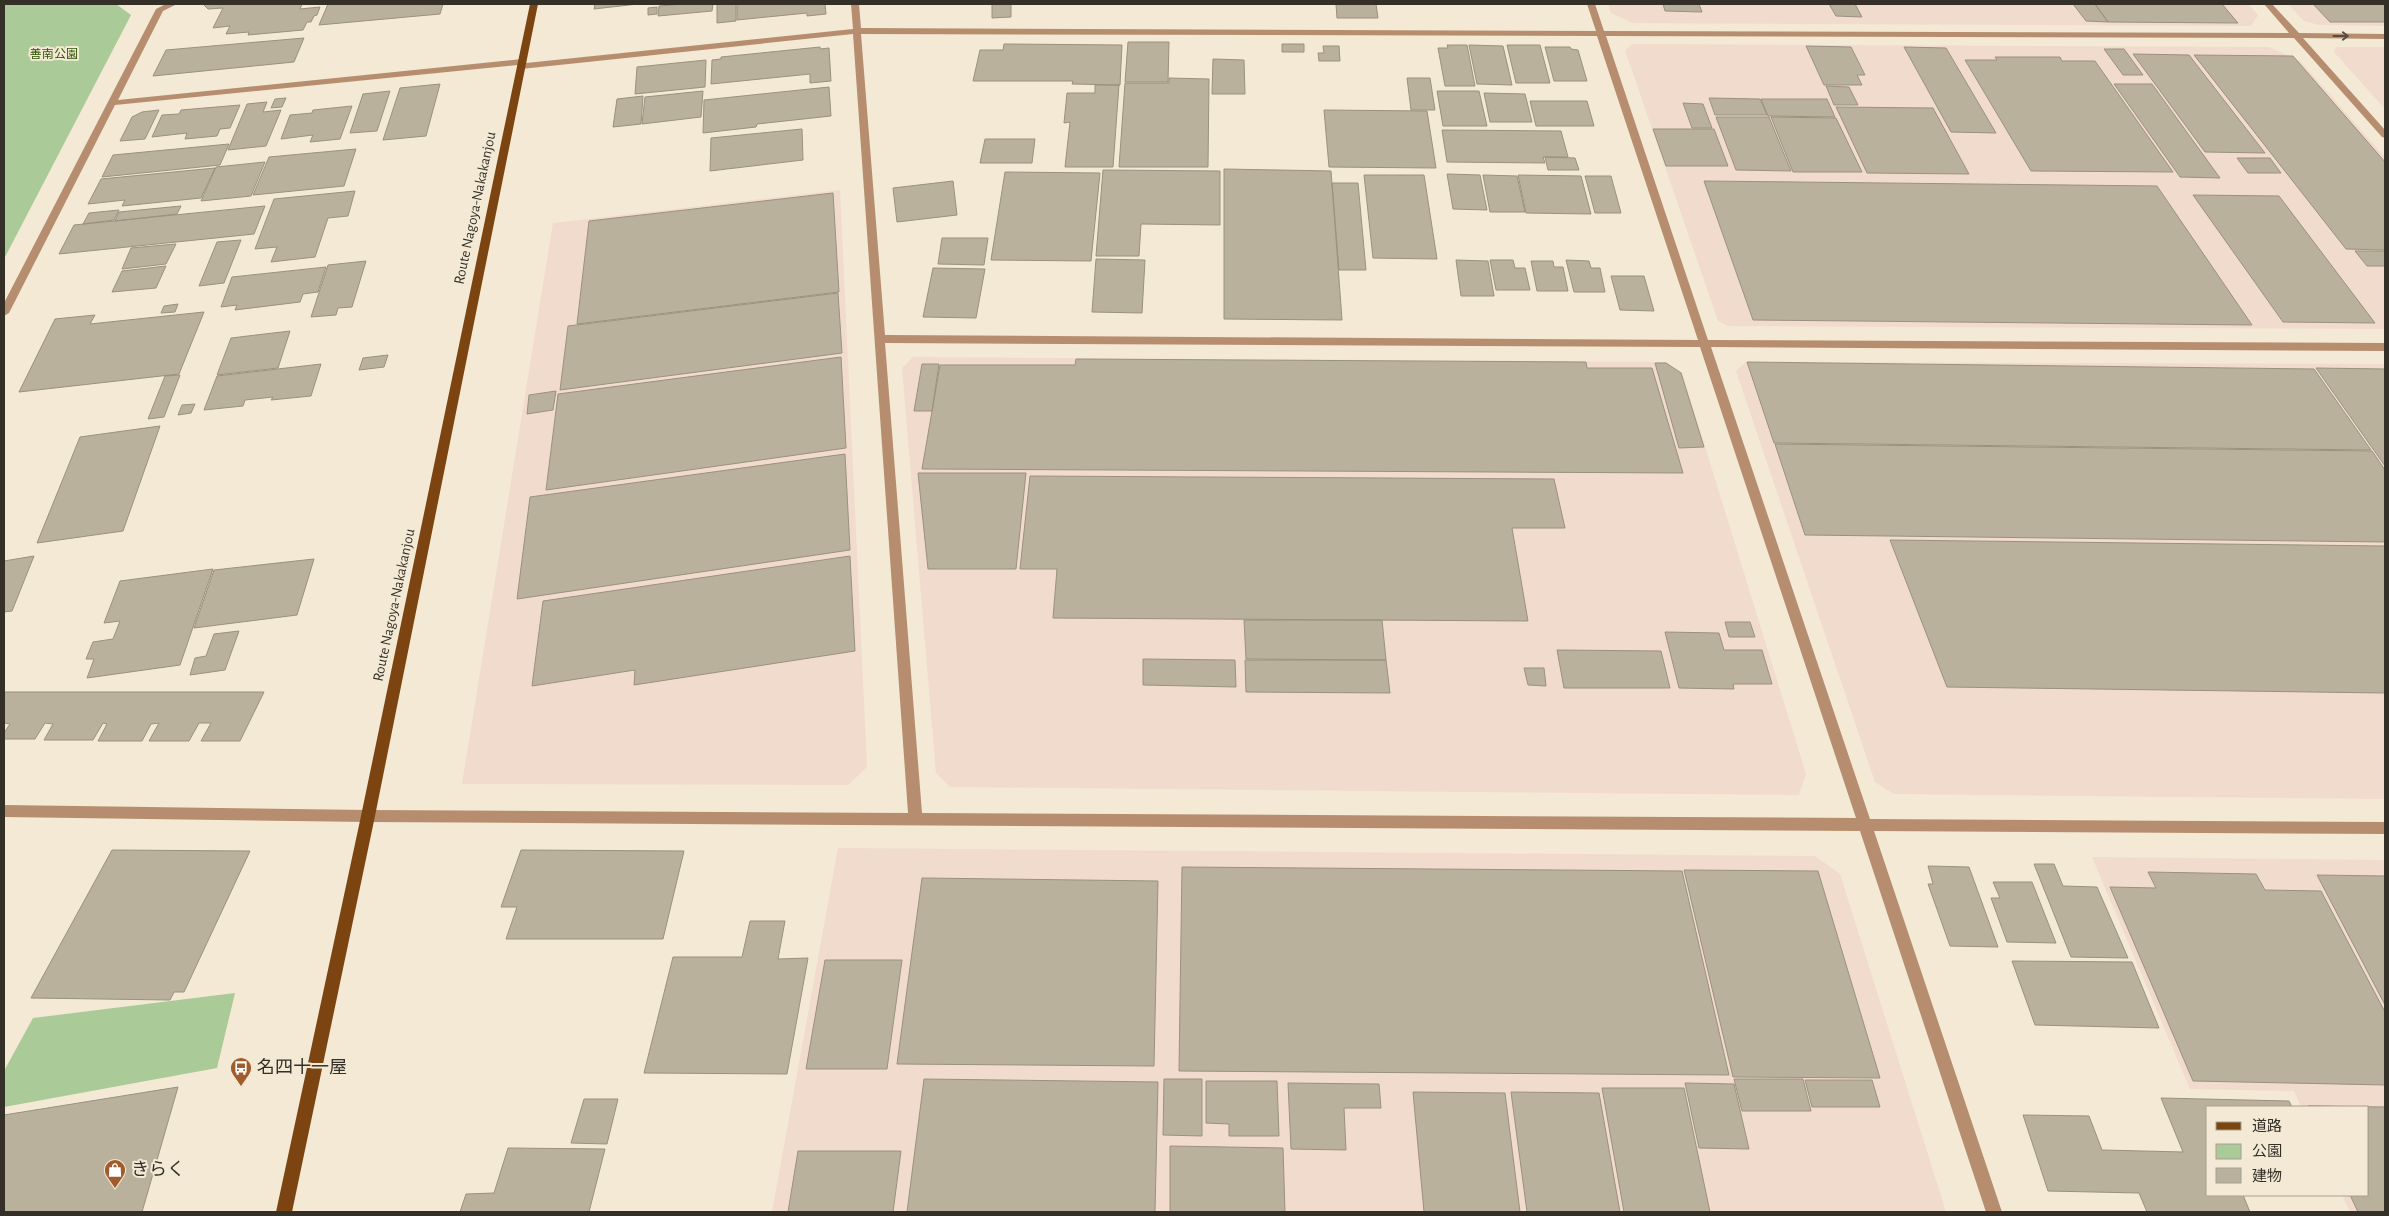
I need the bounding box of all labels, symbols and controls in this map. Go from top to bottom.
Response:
one-way arrow [2332,31,2349,41]
park label: 善南公園 [30,47,78,60]
street label: Route Nagoya-Nakakanjou [451,130,499,286]
street label: Route Nagoya-Nakakanjou [370,527,418,683]
bus stop icon: 名四十一屋 [229,1056,253,1087]
place label: 名四十一屋 [257,1057,347,1077]
legend [2206,1106,2369,1196]
text: 道路 [2252,1118,2282,1134]
text: 公園 [2252,1143,2282,1159]
shop icon: きらく [103,1158,127,1189]
place label: きらく [131,1160,185,1179]
text: 建物 [2252,1168,2282,1184]

